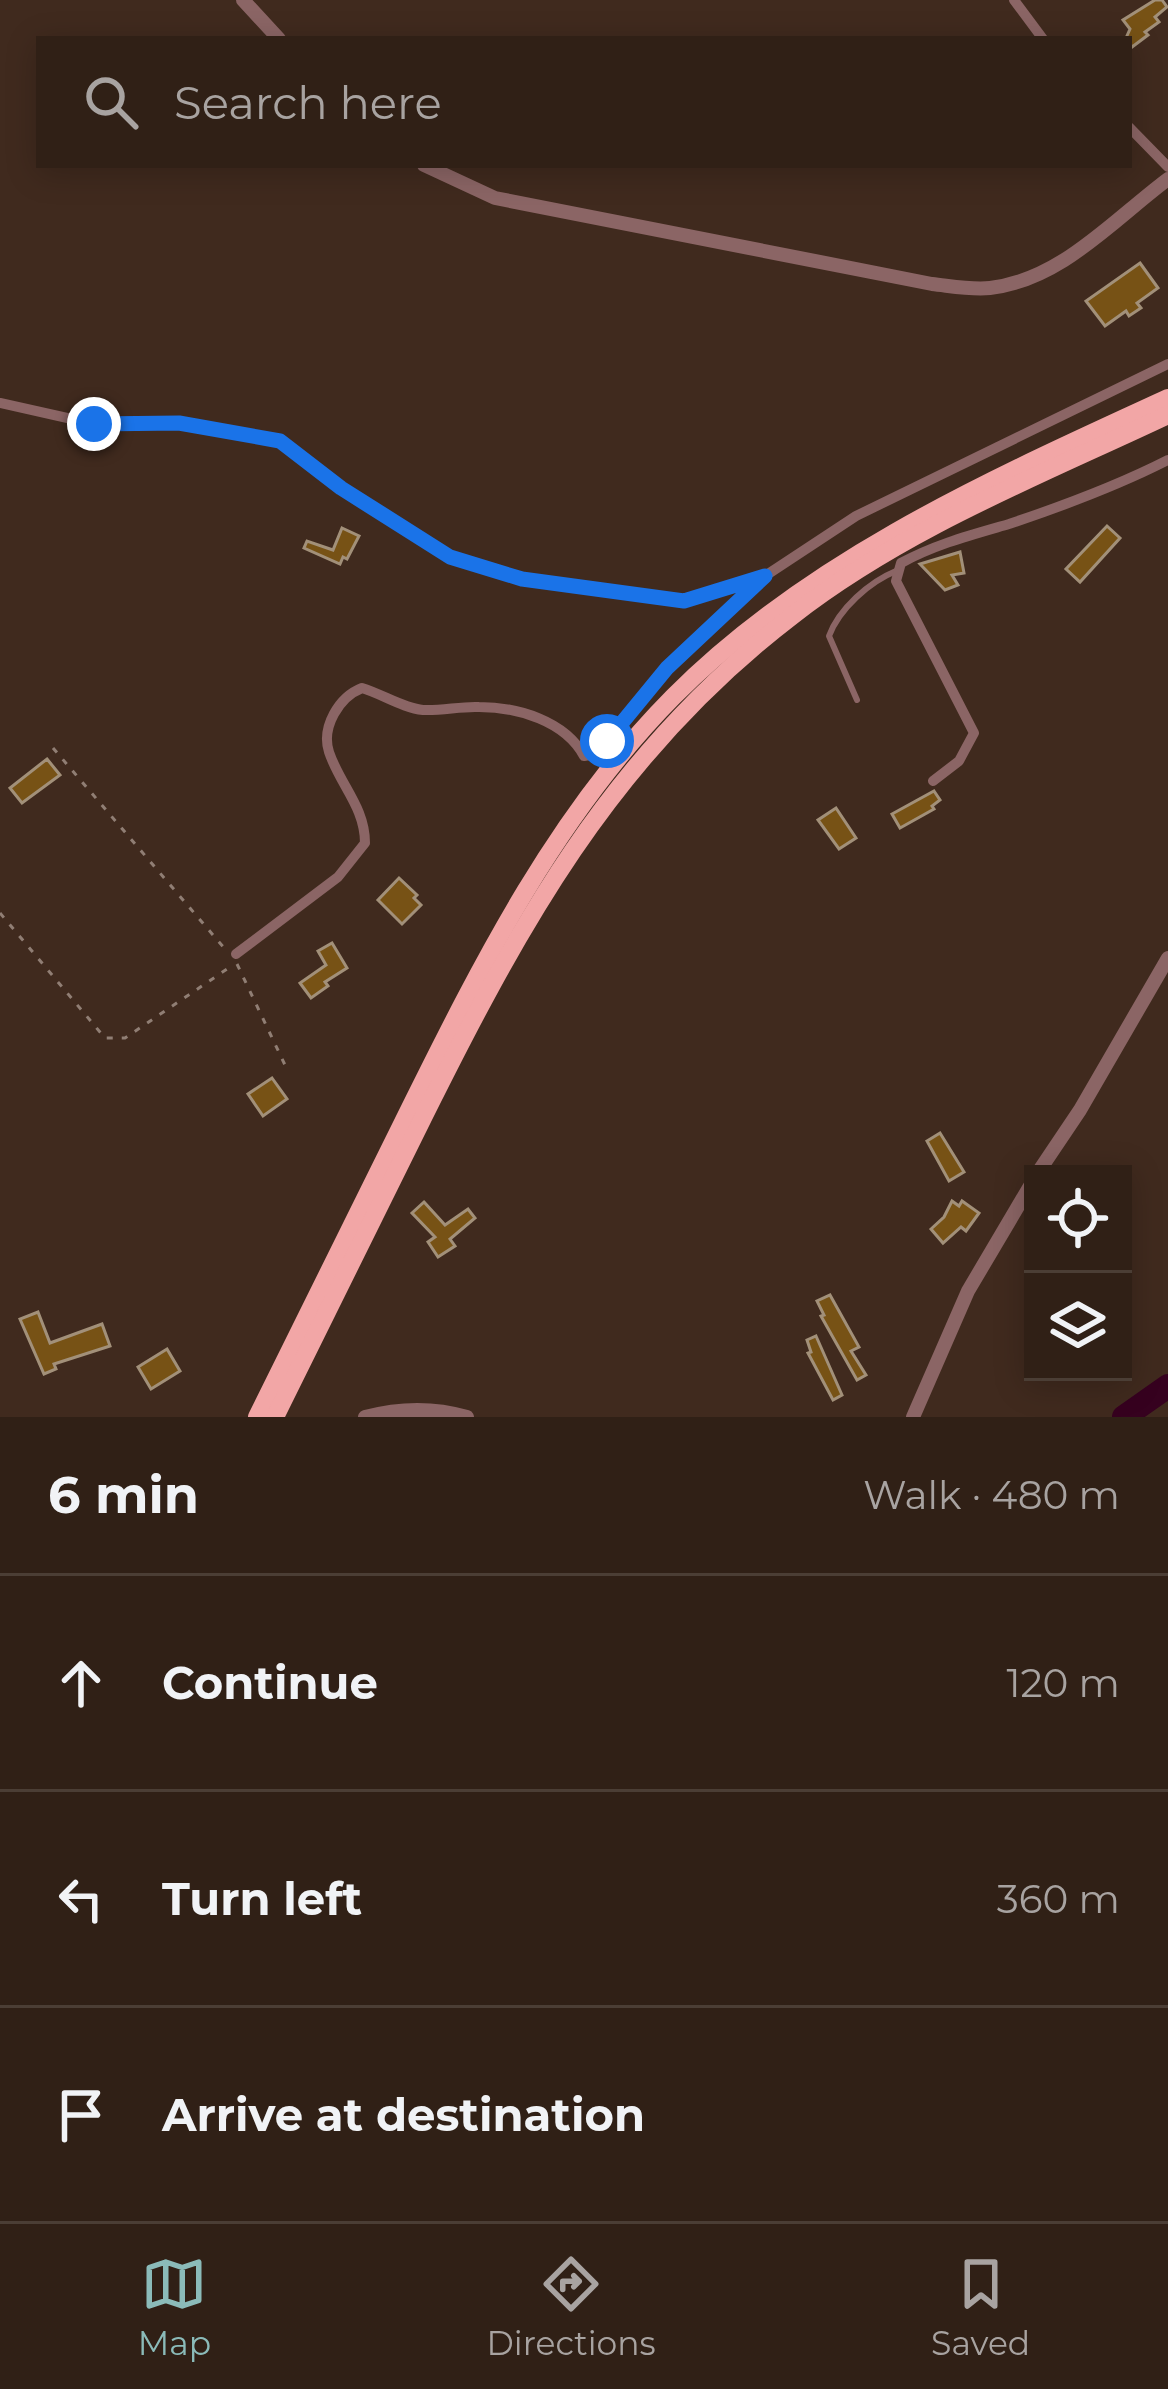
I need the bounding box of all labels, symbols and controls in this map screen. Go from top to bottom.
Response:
search box [36,36,1132,168]
icon: search [78,69,144,135]
text: Search here [174,75,442,130]
route end [67,397,121,451]
route start [580,714,634,768]
map controls [1024,1165,1132,1381]
button: locate [1024,1165,1132,1273]
button: layers [1024,1273,1132,1381]
text: 6 min [48,1464,199,1526]
text: Walk · 480 m [863,1471,1120,1519]
icon: ahead [48,1650,114,1716]
text: Continue [162,1655,378,1710]
text: 120 m [1006,1659,1120,1707]
icon: left [48,1866,114,1932]
text: Turn left [162,1871,362,1926]
text: 360 m [997,1875,1120,1923]
icon: arrive [48,2082,114,2148]
text: Arrive at destination [162,2087,645,2142]
tab: Map [138,2251,211,2363]
tab: Directions [487,2251,656,2363]
tab: Saved [931,2251,1030,2363]

